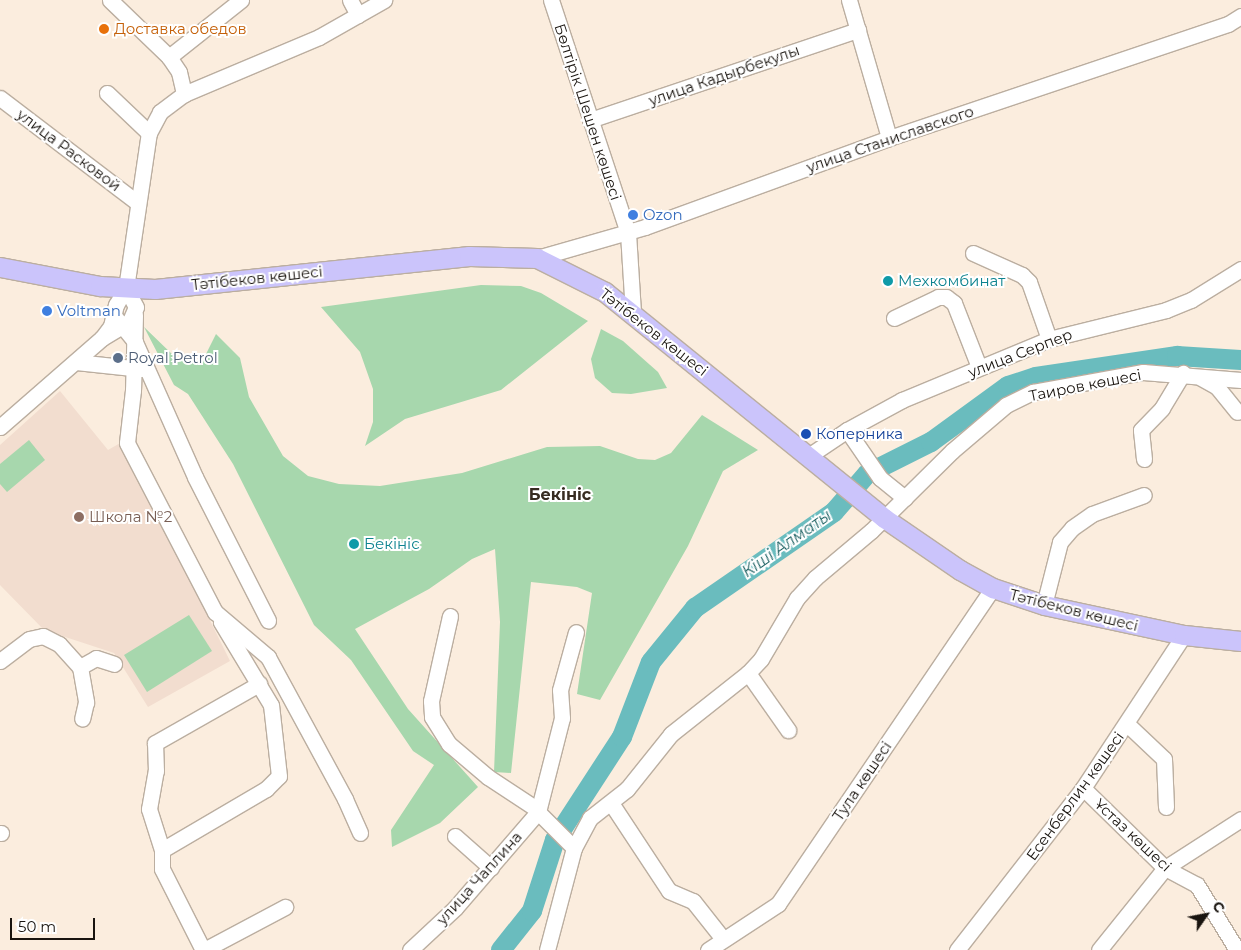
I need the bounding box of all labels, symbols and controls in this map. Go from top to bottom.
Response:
place label: Доставка обедов [114,20,247,38]
street label: Бөлтірік Шешен көшесі [551,21,625,203]
marker: Доставка обедов [98,23,110,35]
street label: улица Кадырбекулы [646,41,802,109]
street label: улица Станиславского [804,102,976,176]
street label: улица Расковой [14,105,124,195]
place label: Ozon [643,206,683,224]
marker: Ozon [627,209,639,221]
street label: Тәтібеков көшесі [190,262,324,294]
place label: Мехкомбинат [898,272,1005,290]
marker: Мехкомбинат [882,275,894,287]
street label: Тәтібеков көшесі [596,284,712,380]
place label: Voltman [57,302,121,320]
marker: Voltman [41,305,53,317]
street label: улица Серпер [965,325,1075,381]
place label: Royal Petrol [128,349,218,367]
marker: Royal Petrol [112,352,124,364]
street label: Таиров көшесі [1027,365,1143,405]
place label: Коперника [816,425,903,443]
marker: Коперника [800,428,812,440]
district label: Бекініс [529,485,591,505]
water label: Кіші Алматы [739,506,835,582]
place label: Школа №2 [89,508,172,526]
marker: Школа №2 [73,511,85,523]
place label: Бекініс [364,535,420,553]
marker: Бекініс [348,538,360,550]
street label: Тәтібеков көшесі [1008,585,1140,635]
street label: Есенберлин көшесі [1022,728,1128,864]
street label: Тула көшесі [829,738,895,824]
street label: Ұстаз көшесі [1091,795,1175,875]
street label: улица Чаплина [432,828,526,928]
north arrow [1181,890,1231,940]
text: С [1208,898,1229,916]
scale bar [12,908,98,940]
text: 50 m [18,917,56,936]

